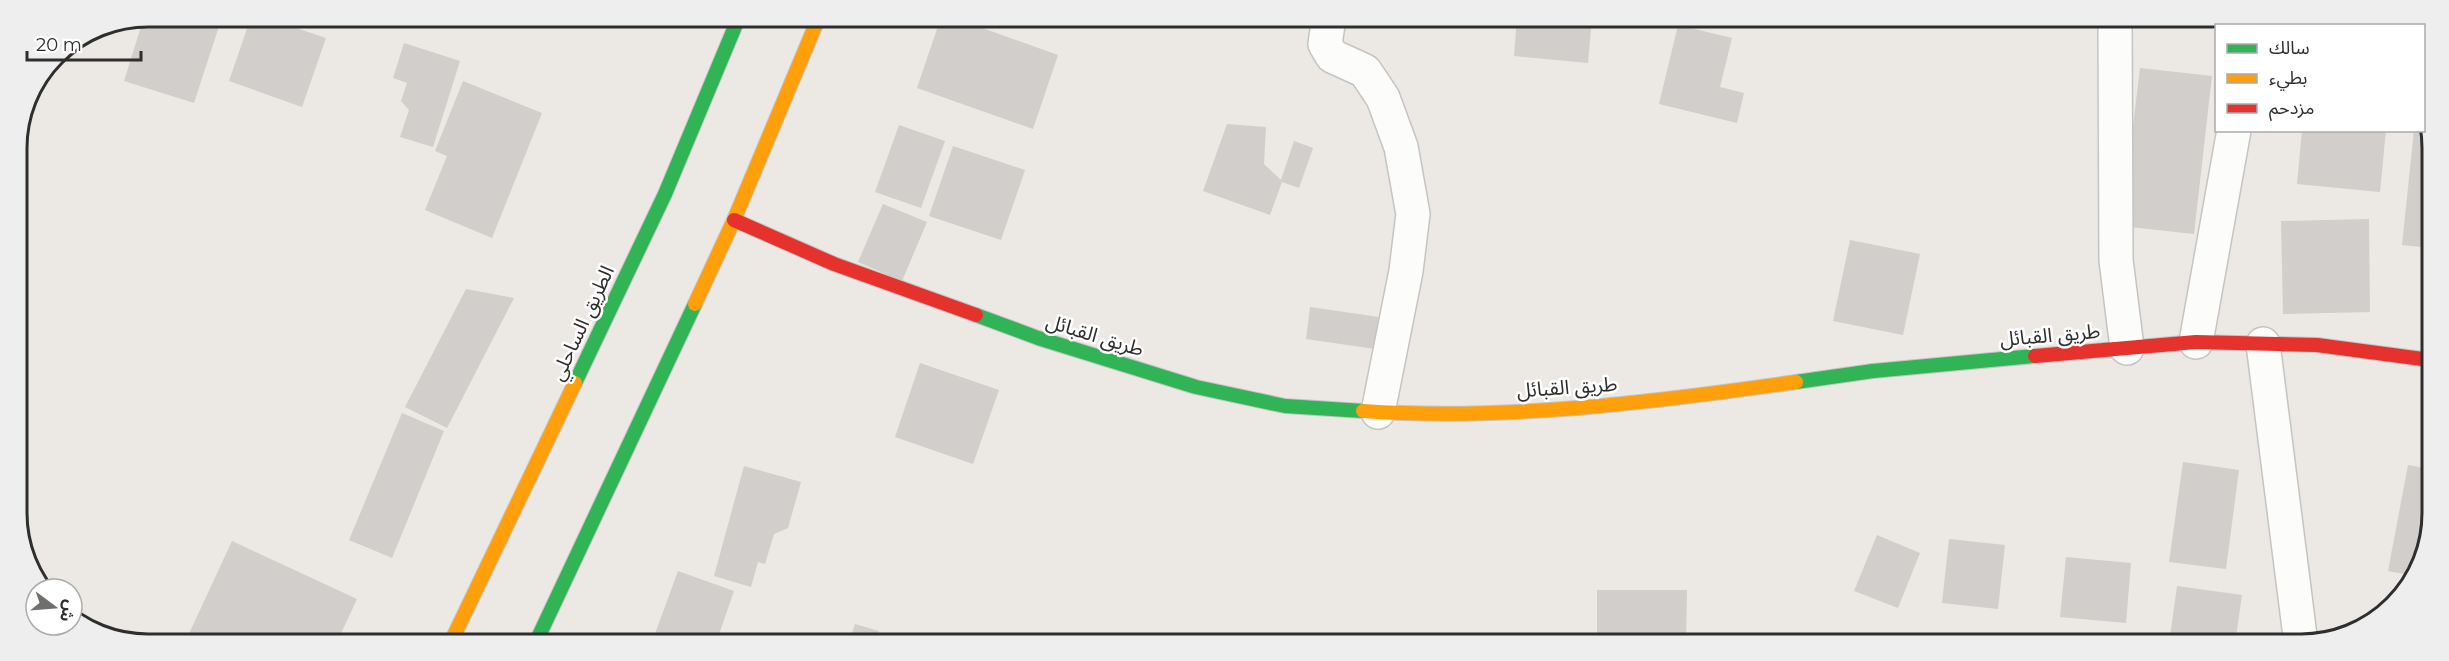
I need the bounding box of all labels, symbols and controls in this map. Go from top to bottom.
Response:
scale bar [27,24,141,62]
legend [2215,24,2425,132]
text: 20 m [36,34,82,56]
text: سالك [2269,37,2310,59]
text: بطيء [2269,67,2307,91]
text: مزدحم [2269,97,2314,121]
street label: الطريق الساحلي [545,262,622,386]
street label: طريق القبائل [1043,309,1147,362]
street label: طريق القبائل [1999,319,2101,352]
street label: طريق القبائل [1516,372,1618,403]
north arrow [24,577,84,637]
text: ش [56,598,80,624]

